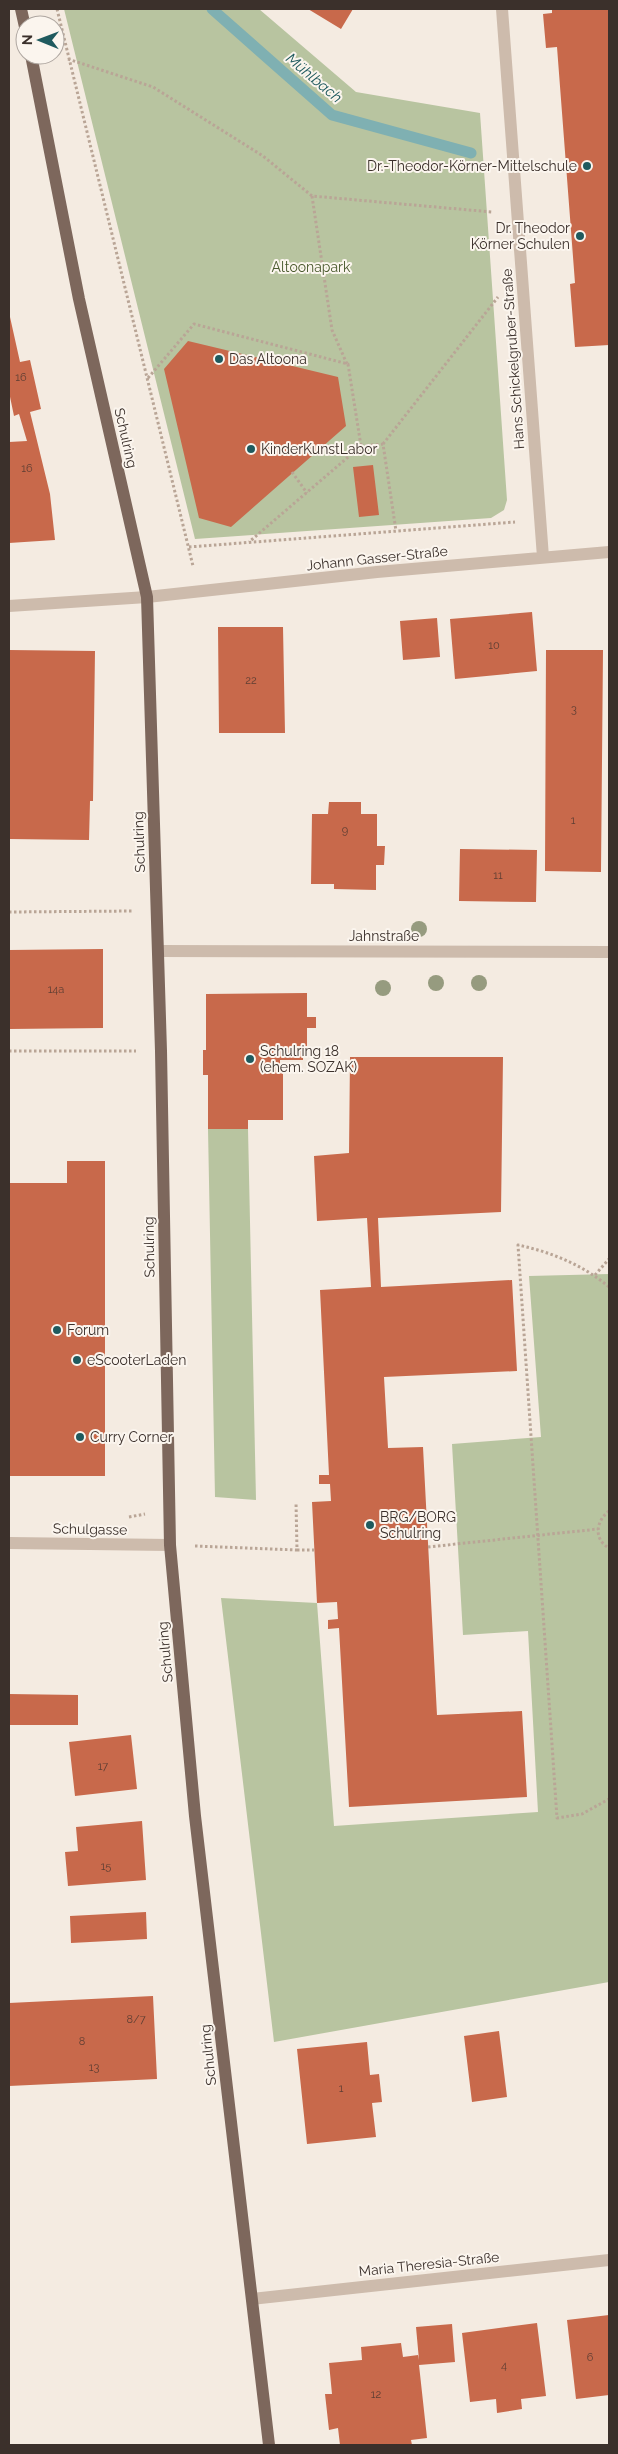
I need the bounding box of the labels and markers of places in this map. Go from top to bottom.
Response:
place label: Dr.-Theodor-Körner-Mittelschule [367,158,577,174]
marker: Dr.-Theodor-Körner-Mittelschule [581,160,593,172]
place label: Dr. Theodor Körner Schulen [471,220,570,252]
marker: Dr. Theodor Körner Schulen [574,230,586,242]
place label: Das Altoona [229,351,307,367]
marker: Das Altoona [213,353,225,365]
place label: KinderKunstLabor [261,441,377,457]
marker: KinderKunstLabor [245,443,257,455]
place label: Schulring 18 (ehem. SOZAK) [260,1043,357,1075]
marker: Schulring 18 (ehem. SOZAK) [244,1053,256,1065]
place label: Forum [67,1322,109,1338]
marker: Forum [51,1324,63,1336]
place label: eScooterLaden [87,1352,186,1368]
marker: eScooterLaden [71,1354,83,1366]
place label: Curry Corner [90,1429,173,1445]
marker: Curry Corner [74,1431,86,1443]
place label: BRG/BORG Schulring [380,1509,456,1541]
marker: BRG/BORG Schulring [364,1519,376,1531]

